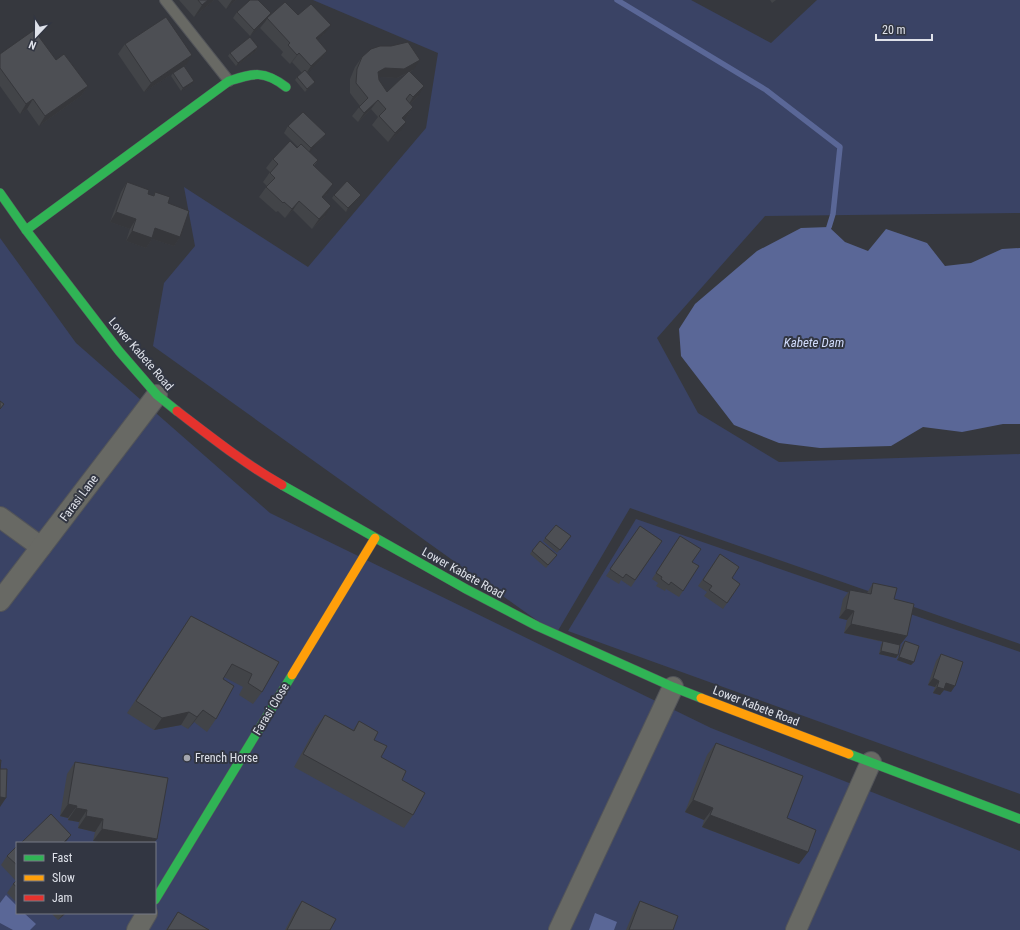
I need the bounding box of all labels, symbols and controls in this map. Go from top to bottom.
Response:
north arrow [16,16,56,56]
scale bar [876,16,932,42]
text: 20 m [882,23,906,37]
text: N [27,37,38,52]
street label: Lower Kabete Road [106,315,176,393]
water label: Kabete Dam [784,335,844,350]
street label: Farasi Lane [57,472,101,524]
street label: Lower Kabete Road [420,545,506,601]
street label: Farasi Close [250,680,292,738]
street label: Lower Kabete Road [711,683,801,729]
place label: French Horse [195,751,258,765]
marker: French Horse [182,753,192,763]
legend [16,842,156,914]
text: Fast [52,851,73,865]
text: Slow [52,871,75,885]
text: Jam [52,891,73,905]

